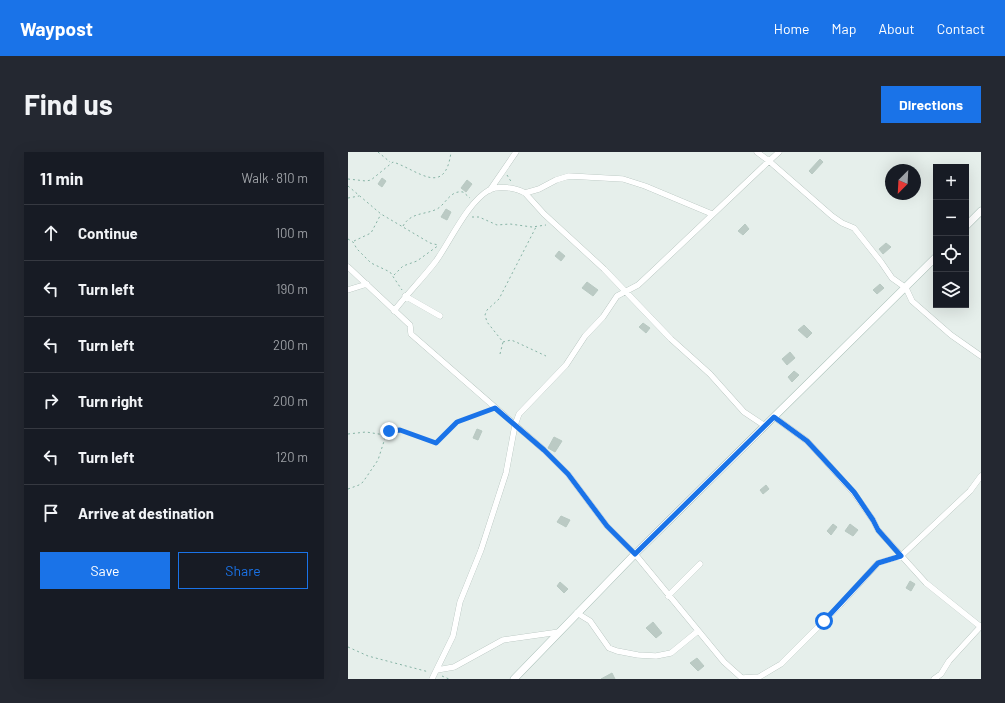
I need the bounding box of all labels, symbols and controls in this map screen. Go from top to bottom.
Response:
text: Waypost [20,17,93,40]
text: Home [774,20,810,37]
text: Map [832,20,856,37]
text: About [878,20,915,37]
text: Contact [937,20,985,37]
button: Directions [881,86,981,123]
text: Find us [24,87,113,121]
north arrow [885,164,921,200]
map controls [933,164,969,308]
button: + [933,164,969,200]
text: 11 min [40,168,83,188]
text: Walk · 810 m [241,170,308,186]
button: − [933,200,969,236]
icon: ahead [40,222,62,244]
text: Continue [78,224,138,242]
text: 100 m [275,225,308,241]
button: locate [933,236,969,272]
button: layers [933,272,969,308]
icon: left [40,278,62,300]
text: Turn left [78,280,134,298]
text: 190 m [276,281,308,297]
icon: left [40,334,62,356]
text: Turn left [78,336,134,354]
text: 200 m [273,337,308,353]
icon: right [40,390,62,412]
text: Turn right [78,392,143,410]
text: 200 m [273,393,308,409]
route end [380,422,398,440]
icon: left [40,446,62,468]
text: Turn left [78,448,134,466]
text: 120 m [276,449,308,465]
icon: arrive [40,502,62,524]
text: Arrive at destination [78,504,214,522]
button: Save [40,552,170,589]
button: Share [178,552,308,589]
route start [815,612,833,630]

